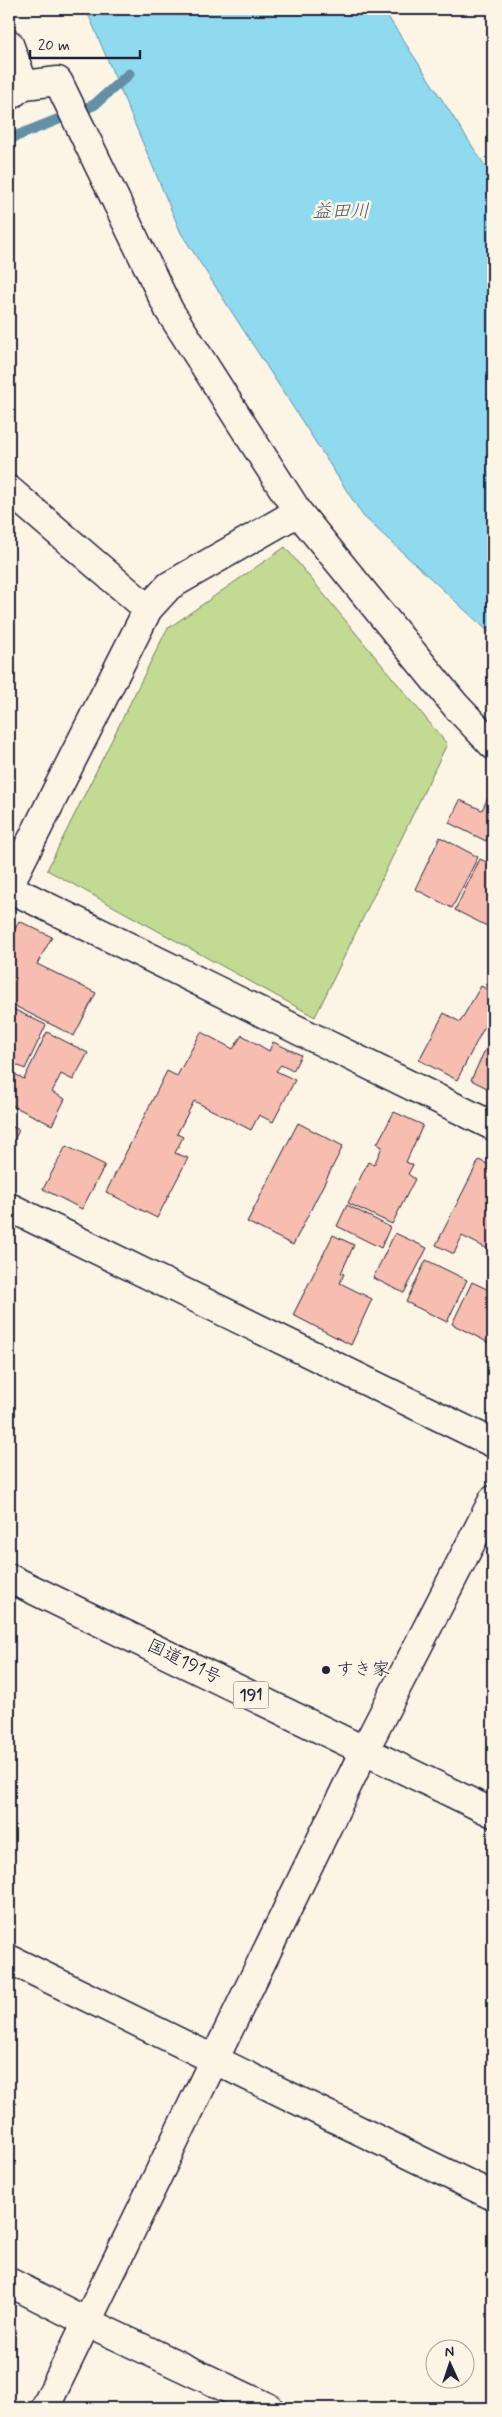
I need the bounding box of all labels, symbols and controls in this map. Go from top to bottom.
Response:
scale bar [30,28,140,60]
text: 20 m [38,36,70,56]
water label: 益田川 [312,199,370,224]
street label: 国道191号 [143,1634,225,1690]
place label: すき家 [336,1658,390,1682]
marker: すき家 [320,1664,332,1676]
road number: 191 [234,1682,268,1708]
north arrow [424,2340,474,2390]
text: N [444,2343,455,2361]

